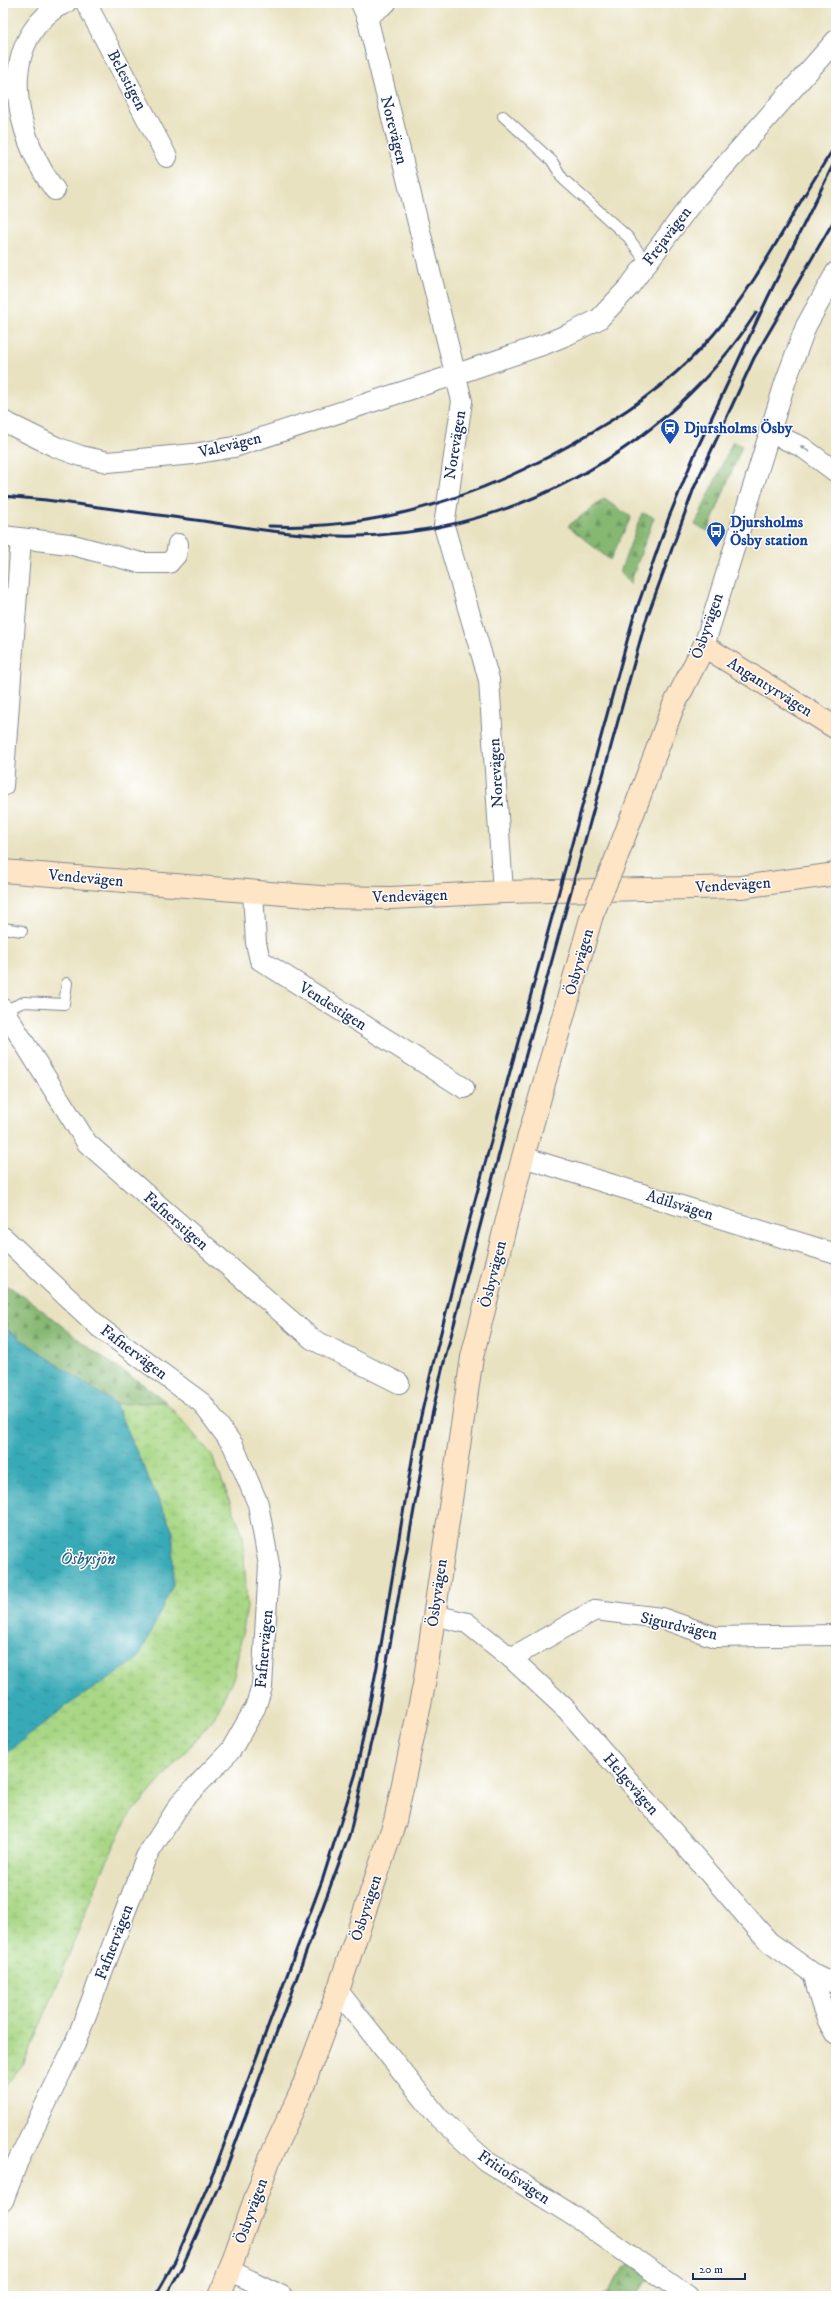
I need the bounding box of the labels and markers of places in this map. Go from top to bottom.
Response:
station icon: Djursholms Ösby [659,417,681,445]
place label: Djursholms Ösby [684,418,793,438]
place label: Djursholms Ösby station [730,512,808,550]
bus stop icon: Djursholms Ösby station [705,520,727,548]

